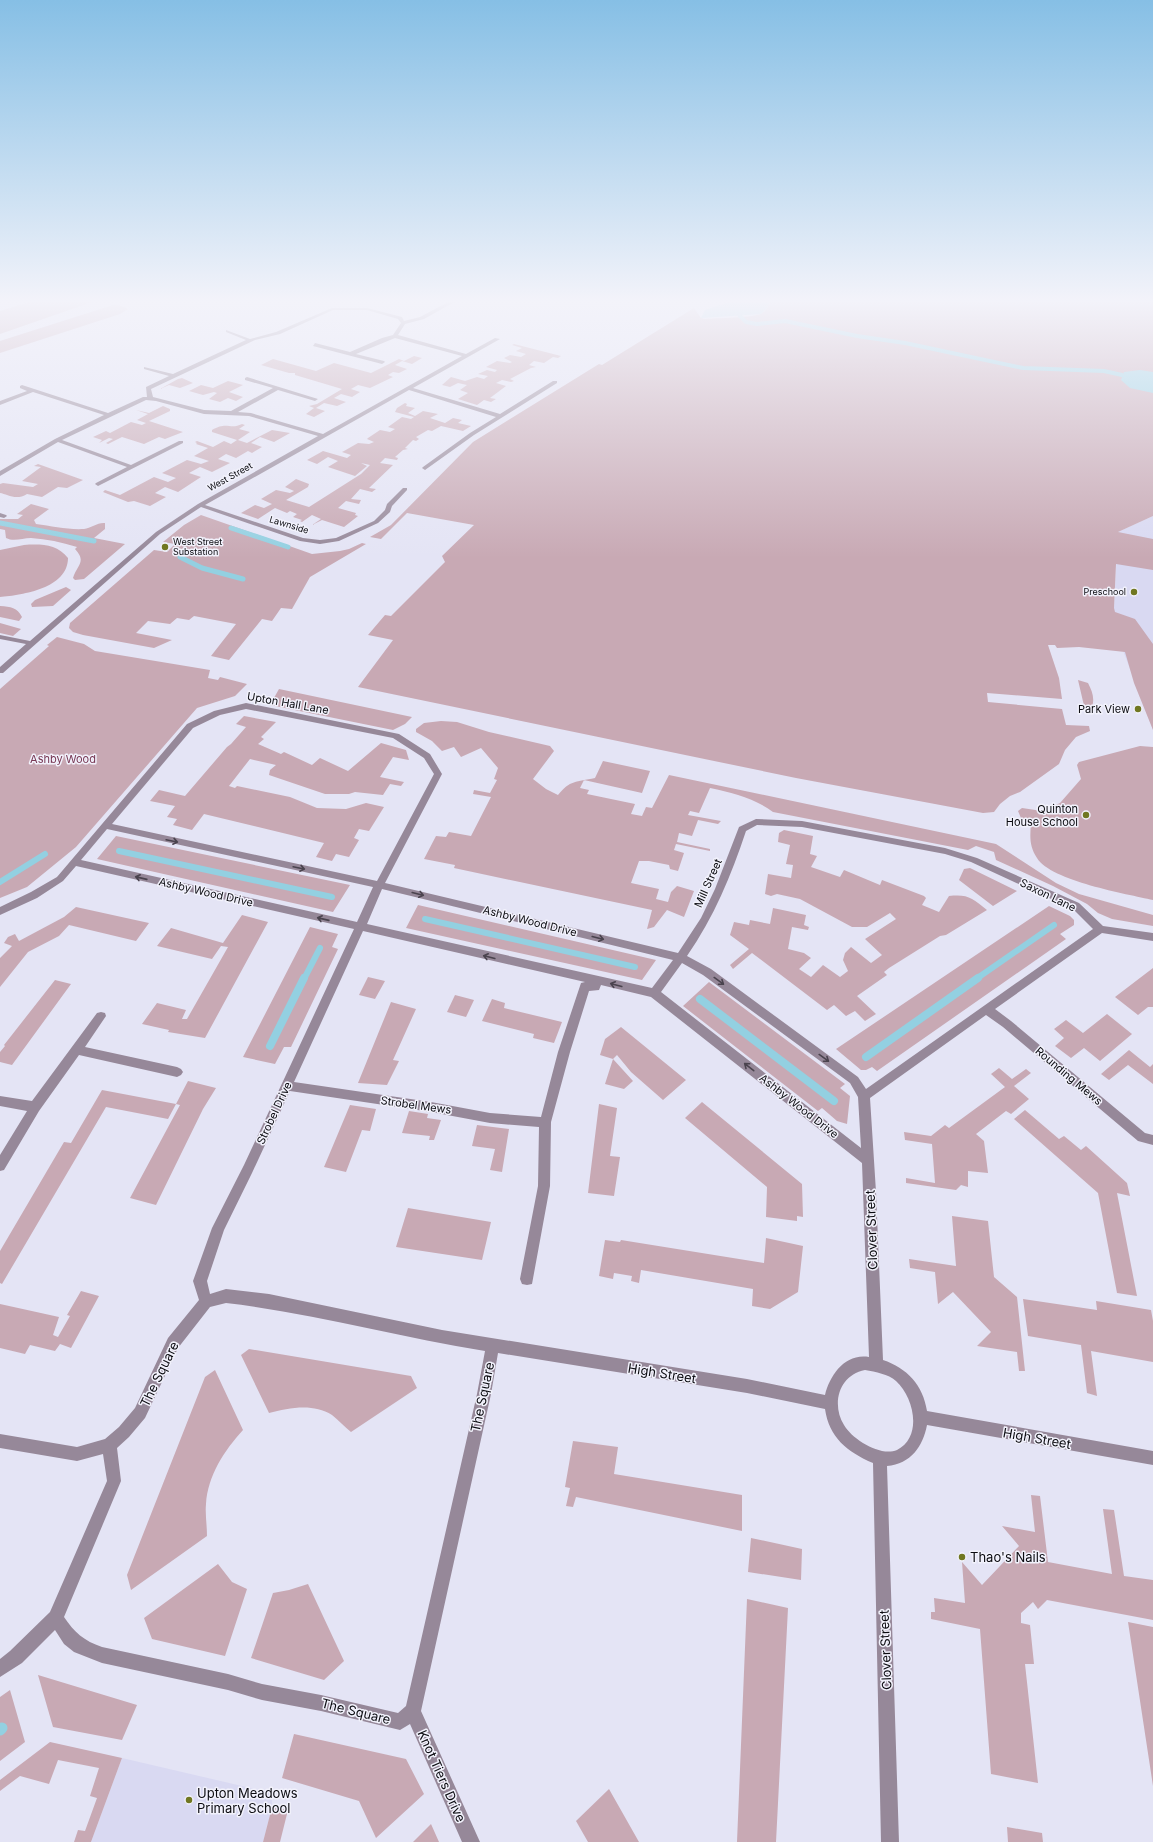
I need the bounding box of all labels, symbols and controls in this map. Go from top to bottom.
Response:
street label: West Street [206,460,254,493]
street label: Lawnside [268,513,310,536]
place label: West Street Substation [173,536,222,557]
marker: West Street Substation [160,542,170,552]
place label: Preschool [1084,586,1126,597]
marker: Preschool [1129,587,1139,597]
street label: Upton Hall Lane [246,689,330,717]
place label: Park View [1078,702,1130,716]
marker: Park View [1133,704,1143,714]
park label: Ashby Wood [30,752,96,766]
place label: Quinton House School [1006,802,1078,829]
marker: Quinton House School [1081,810,1091,820]
one-way arrow [165,837,178,845]
street label: Mill Street [691,856,725,910]
one-way arrow [292,865,305,873]
one-way arrow [135,873,148,881]
street label: Ashby Wood Drive [158,874,254,910]
street label: Saxon Lane [1018,875,1078,915]
one-way arrow [411,890,424,898]
street label: Ashby Wood Drive [482,903,578,939]
one-way arrow [317,914,330,922]
one-way arrow [591,934,604,942]
one-way arrow [483,952,496,960]
one-way arrow [714,977,725,985]
one-way arrow [610,981,623,988]
street label: Rounding Mews [1033,1044,1106,1108]
one-way arrow [818,1054,829,1062]
one-way arrow [744,1063,755,1071]
street label: Ashby Wood Drive [757,1071,841,1141]
street label: Strobel Drive [253,1079,295,1147]
street label: Strobel Mews [380,1093,452,1117]
street label: Clover Street [862,1190,880,1270]
street label: The Square [136,1339,182,1409]
street label: High Street [627,1360,697,1386]
street label: The Square [467,1361,497,1433]
street label: High Street [1002,1424,1072,1452]
place label: Thao's Nails [970,1549,1046,1565]
marker: Thao's Nails [957,1552,967,1562]
street label: Clover Street [876,1610,894,1690]
street label: The Square [320,1695,392,1727]
street label: Knot Tiers Drive [415,1728,469,1824]
place label: Upton Meadows Primary School [197,1785,298,1816]
marker: Upton Meadows Primary School [184,1795,194,1805]

